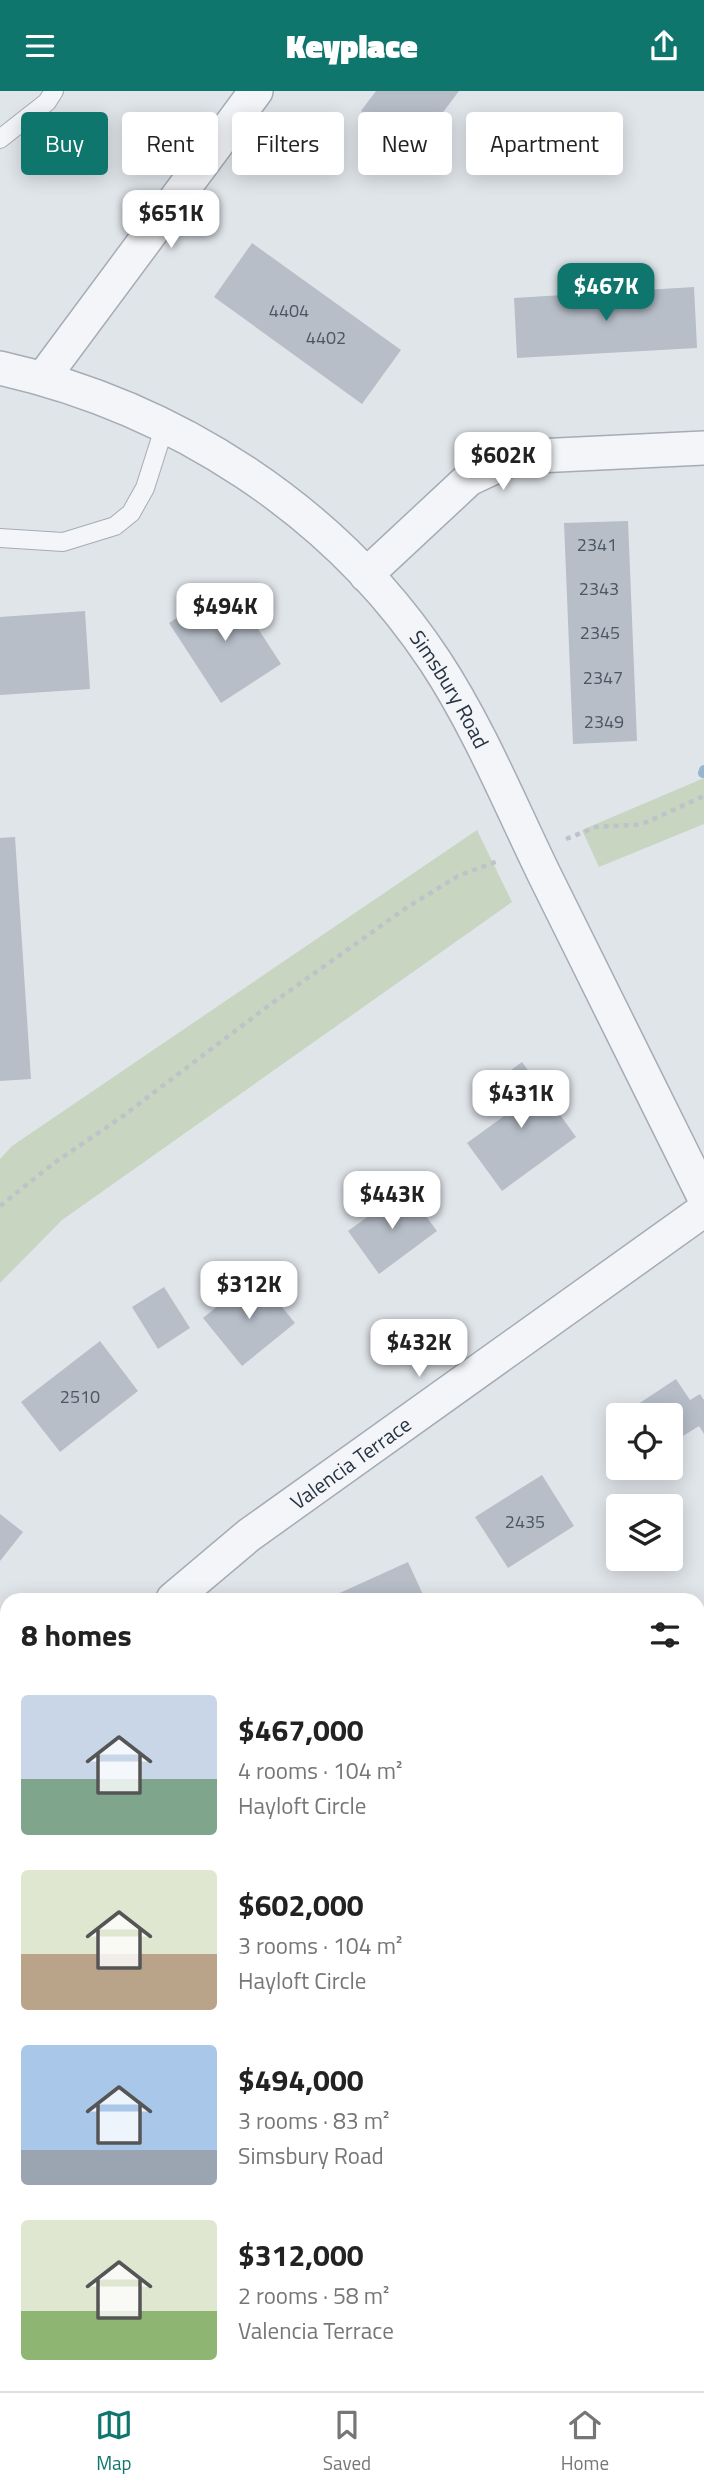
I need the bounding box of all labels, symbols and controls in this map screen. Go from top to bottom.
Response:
text: Keyplace [286,22,418,70]
icon: menu [21,27,59,65]
icon: share [645,27,683,65]
chip: Buy [21,112,108,175]
chip: Rent [122,112,218,175]
chip: Filters [232,112,344,175]
chip: New [358,112,452,175]
chip: Apartment [466,112,623,175]
pin: $651K [122,191,220,250]
text: $651K [138,195,204,230]
pin: $467K [557,264,655,323]
text: $467K [573,268,639,303]
house number: 4404 [269,297,309,324]
house number: 4402 [306,324,346,351]
pin: $602K [454,433,552,492]
text: $602K [470,437,536,472]
house number: 2341 [577,531,617,558]
house number: 2343 [579,575,619,602]
pin: $494K [176,583,274,643]
text: $494K [192,588,258,623]
house number: 2345 [580,619,620,646]
street label: Simsbury Road [402,623,498,754]
house number: 2347 [583,664,623,691]
house number: 2349 [584,708,624,735]
pin: $431K [472,1070,570,1130]
text: $431K [488,1075,554,1110]
pin: $443K [343,1171,441,1231]
text: $443K [359,1176,425,1211]
pin: $312K [200,1261,298,1321]
text: $312K [216,1266,282,1301]
pin: $432K [370,1319,468,1379]
text: $432K [386,1324,452,1359]
house number: 2510 [60,1383,100,1410]
map controls [606,1403,683,1571]
button: locate [606,1403,683,1480]
street label: Valencia Terrace [283,1408,418,1517]
button: layers [606,1494,683,1571]
house number: 2435 [505,1508,545,1535]
text: 8 homes [21,1612,132,1658]
icon: filters [646,1616,684,1654]
text: $467,000 [238,1707,364,1753]
icon: home [77,1723,161,1807]
text: 4 rooms · 104 m² [238,1753,402,1788]
text: Hayloft Circle [238,1788,366,1823]
text: $602,000 [238,1882,364,1928]
icon: home [77,1898,161,1982]
text: 3 rooms · 104 m² [238,1928,402,1963]
text: Hayloft Circle [238,1963,366,1998]
text: $494,000 [238,2057,364,2103]
icon: home [77,2073,161,2157]
text: 3 rooms · 83 m² [238,2103,389,2138]
text: Simsbury Road [238,2138,384,2173]
text: $312,000 [238,2232,364,2278]
icon: home [77,2248,161,2332]
text: 2 rooms · 58 m² [238,2278,389,2313]
text: Valencia Terrace [238,2313,394,2348]
tab: Map [95,2406,133,2477]
tab: Saved [323,2406,371,2477]
tab: Home [561,2406,609,2477]

